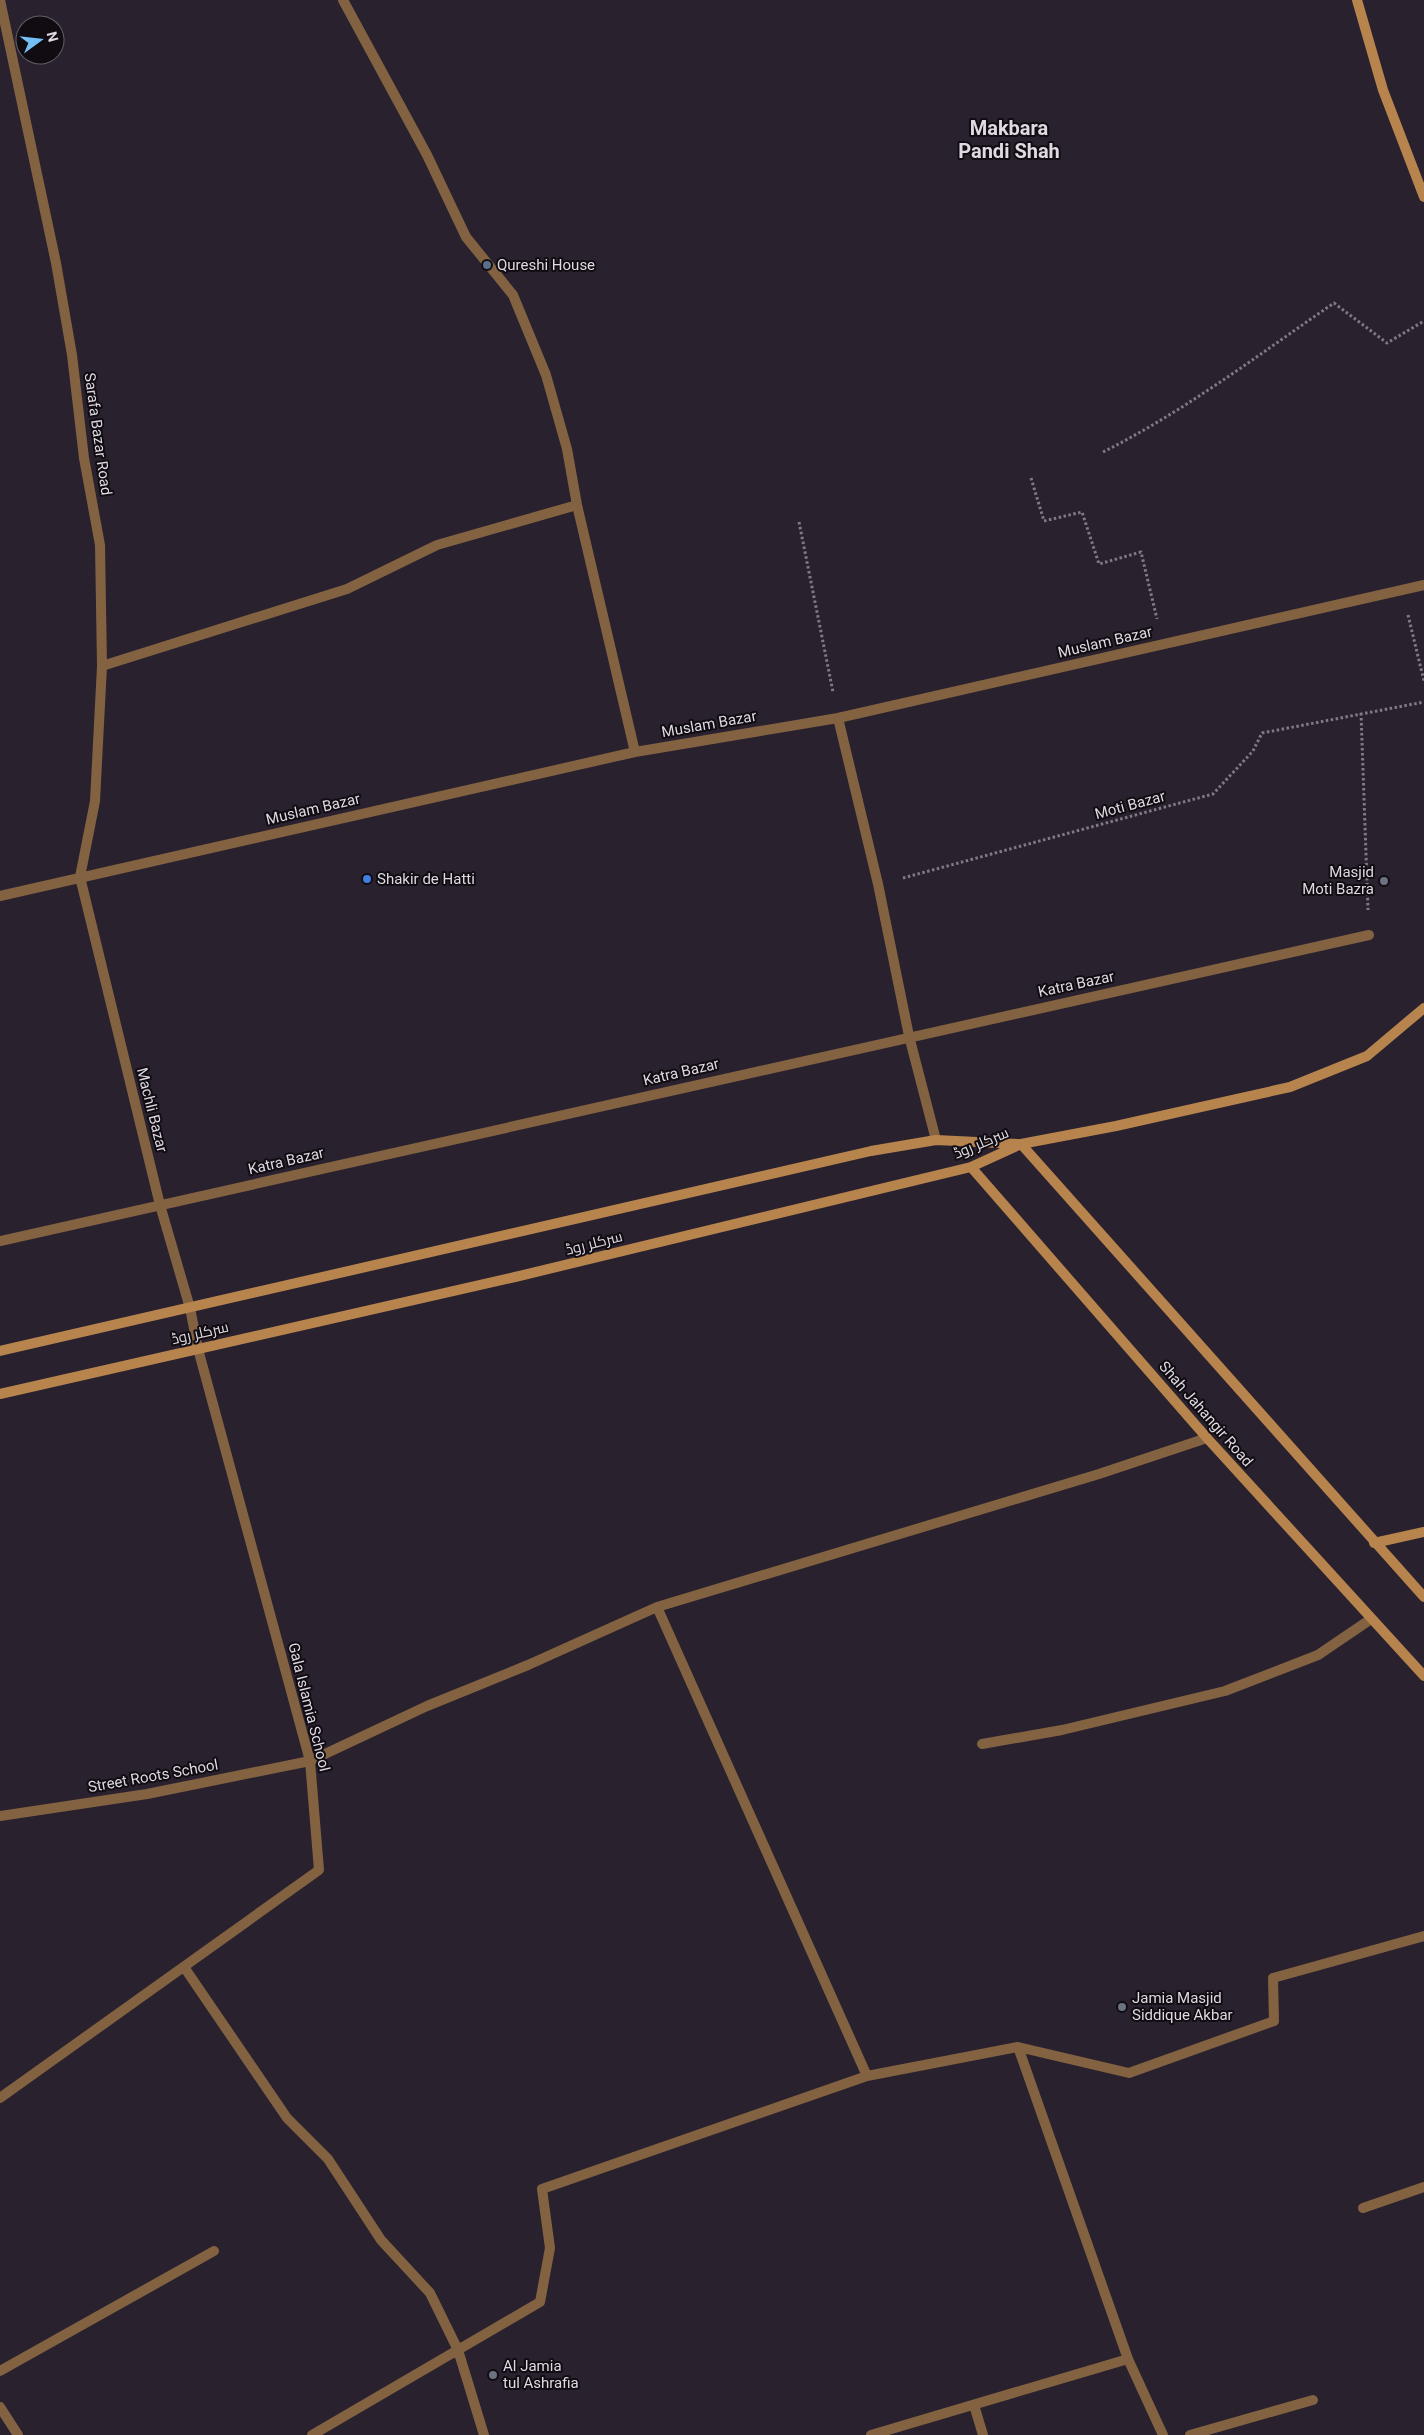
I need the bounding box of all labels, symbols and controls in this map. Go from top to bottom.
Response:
north arrow [15,15,65,65]
text: N [44,30,62,43]
district label: Makbara Pandi Shah [958,116,1060,163]
place label: Qureshi House [497,256,595,274]
marker: Qureshi House [481,259,493,271]
street label: Sarafa Bazar Road [80,372,116,496]
street label: Muslam Bazar [1056,622,1154,662]
street label: Muslam Bazar [660,707,758,741]
street label: Moti Bazar [1093,787,1167,823]
street label: Muslam Bazar [264,789,362,829]
place label: Masjid Moti Bazra [1302,863,1374,898]
place label: Shakir de Hatti [377,870,475,888]
marker: Shakir de Hatti [361,873,373,885]
marker: Masjid Moti Bazra [1378,875,1390,887]
street label: Katra Bazar [1036,967,1116,1001]
street label: Katra Bazar [641,1055,721,1089]
street label: Machli Bazar [133,1066,171,1154]
street label: سرکلر روڈ [951,1123,1011,1163]
street label: Katra Bazar [246,1144,326,1178]
street label: سرکلر روڈ [564,1227,624,1259]
street label: سرکلر روڈ [170,1318,230,1348]
street label: Shah Jahangir Road [1155,1358,1257,1470]
street label: Gala Islamia School [284,1641,334,1773]
street label: Street Roots School [87,1756,219,1796]
place label: Jamia Masjid Siddique Akbar [1132,1989,1233,2024]
marker: Jamia Masjid Siddique Akbar [1116,2001,1128,2013]
place label: Al Jamia tul Ashrafia [503,2357,579,2392]
marker: Al Jamia tul Ashrafia [487,2369,499,2381]

